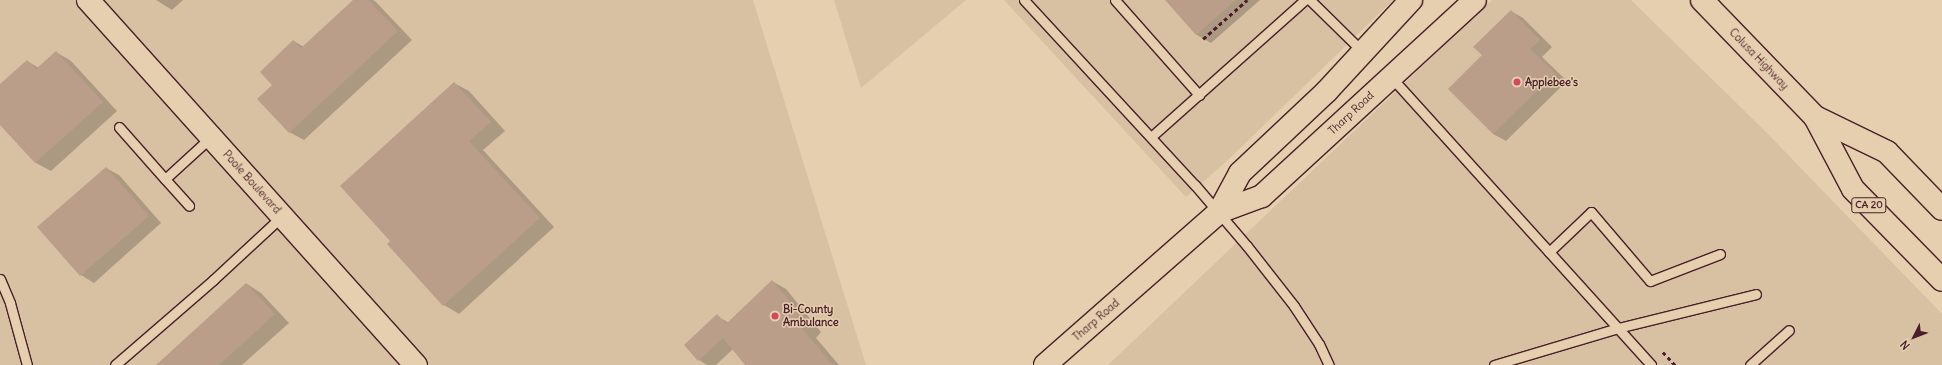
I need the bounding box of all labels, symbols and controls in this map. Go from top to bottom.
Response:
street label: Colusa Highway [1726,26,1792,92]
place label: Applebee's [1525,75,1578,89]
marker: Applebee's [1512,77,1522,87]
street label: Tharp Road [1325,89,1377,137]
street label: Poole Boulevard [220,148,284,216]
road number: CA 20 [1851,197,1887,213]
street label: Tharp Road [1070,296,1122,344]
place label: Bi-County Ambulance [783,303,839,329]
marker: Bi-County Ambulance [770,311,780,321]
north arrow [1894,317,1934,357]
text: N [1897,338,1913,353]

